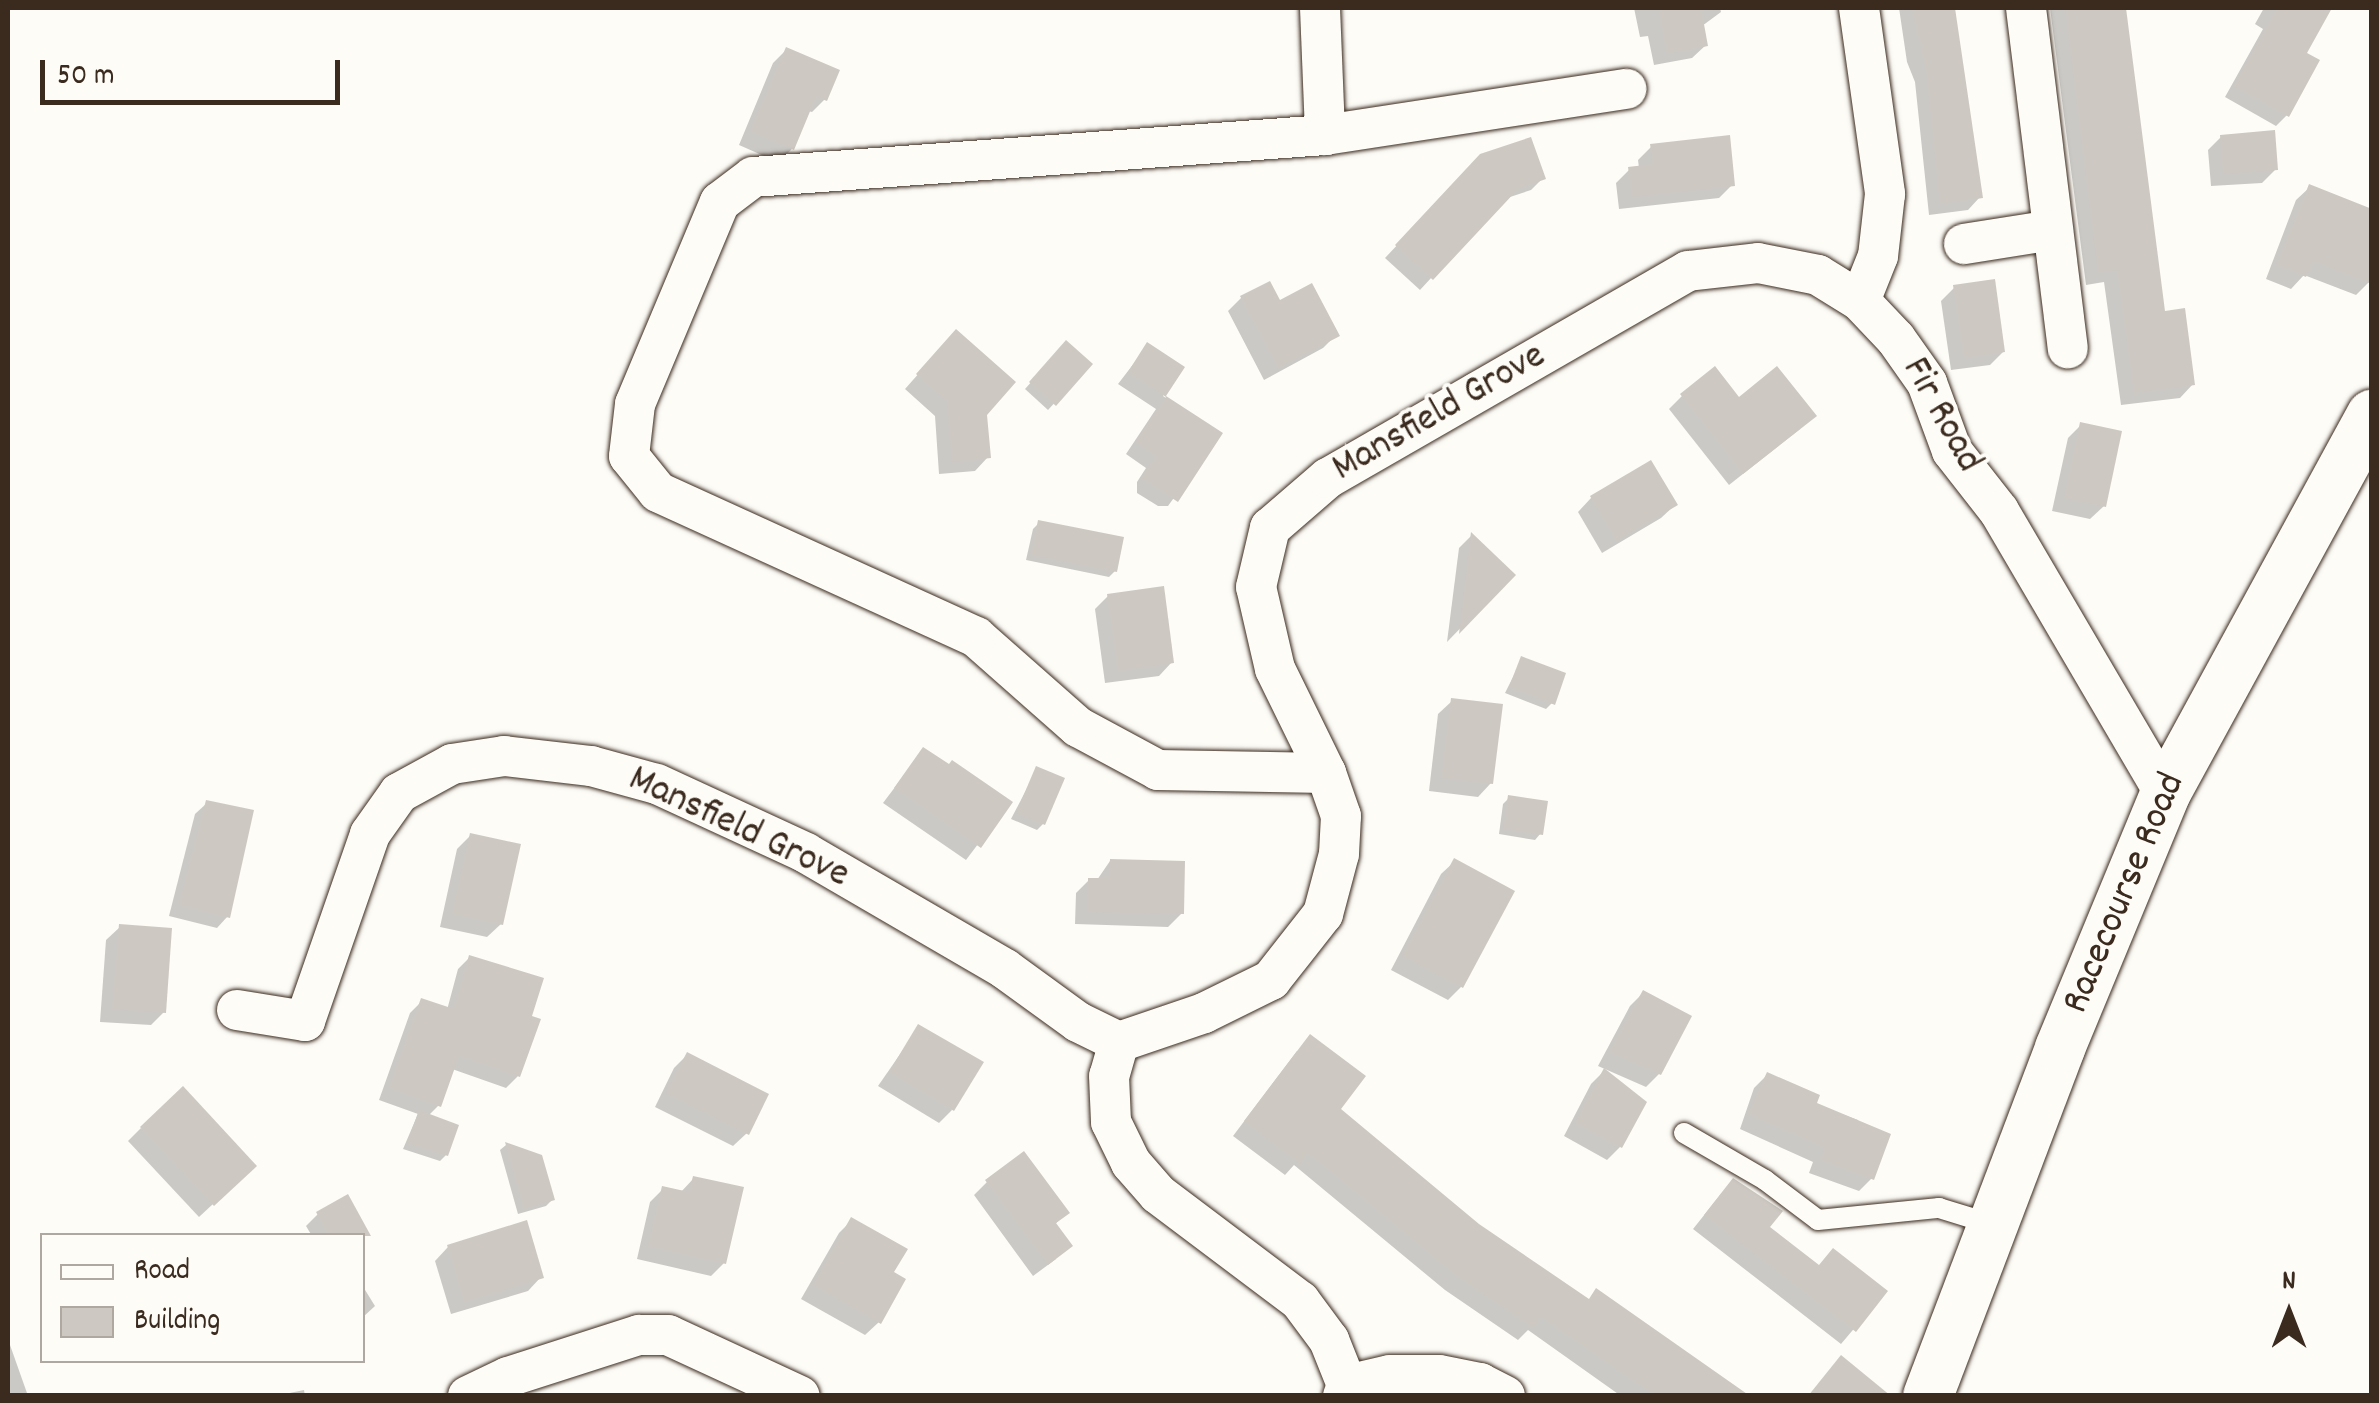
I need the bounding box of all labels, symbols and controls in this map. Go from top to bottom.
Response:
scale bar [45,40,345,102]
text: 50 m [57,56,115,99]
street label: Mansfield Grove [1325,334,1555,494]
street label: Fir Road [1889,350,1991,482]
street label: Mansfield Grove [620,757,856,901]
street label: Racecourse Road [2054,767,2198,1021]
legend [40,1233,365,1363]
text: Road [134,1251,190,1294]
north arrow [2239,1263,2339,1363]
text: N [2282,1263,2296,1303]
text: Building [134,1301,220,1344]

